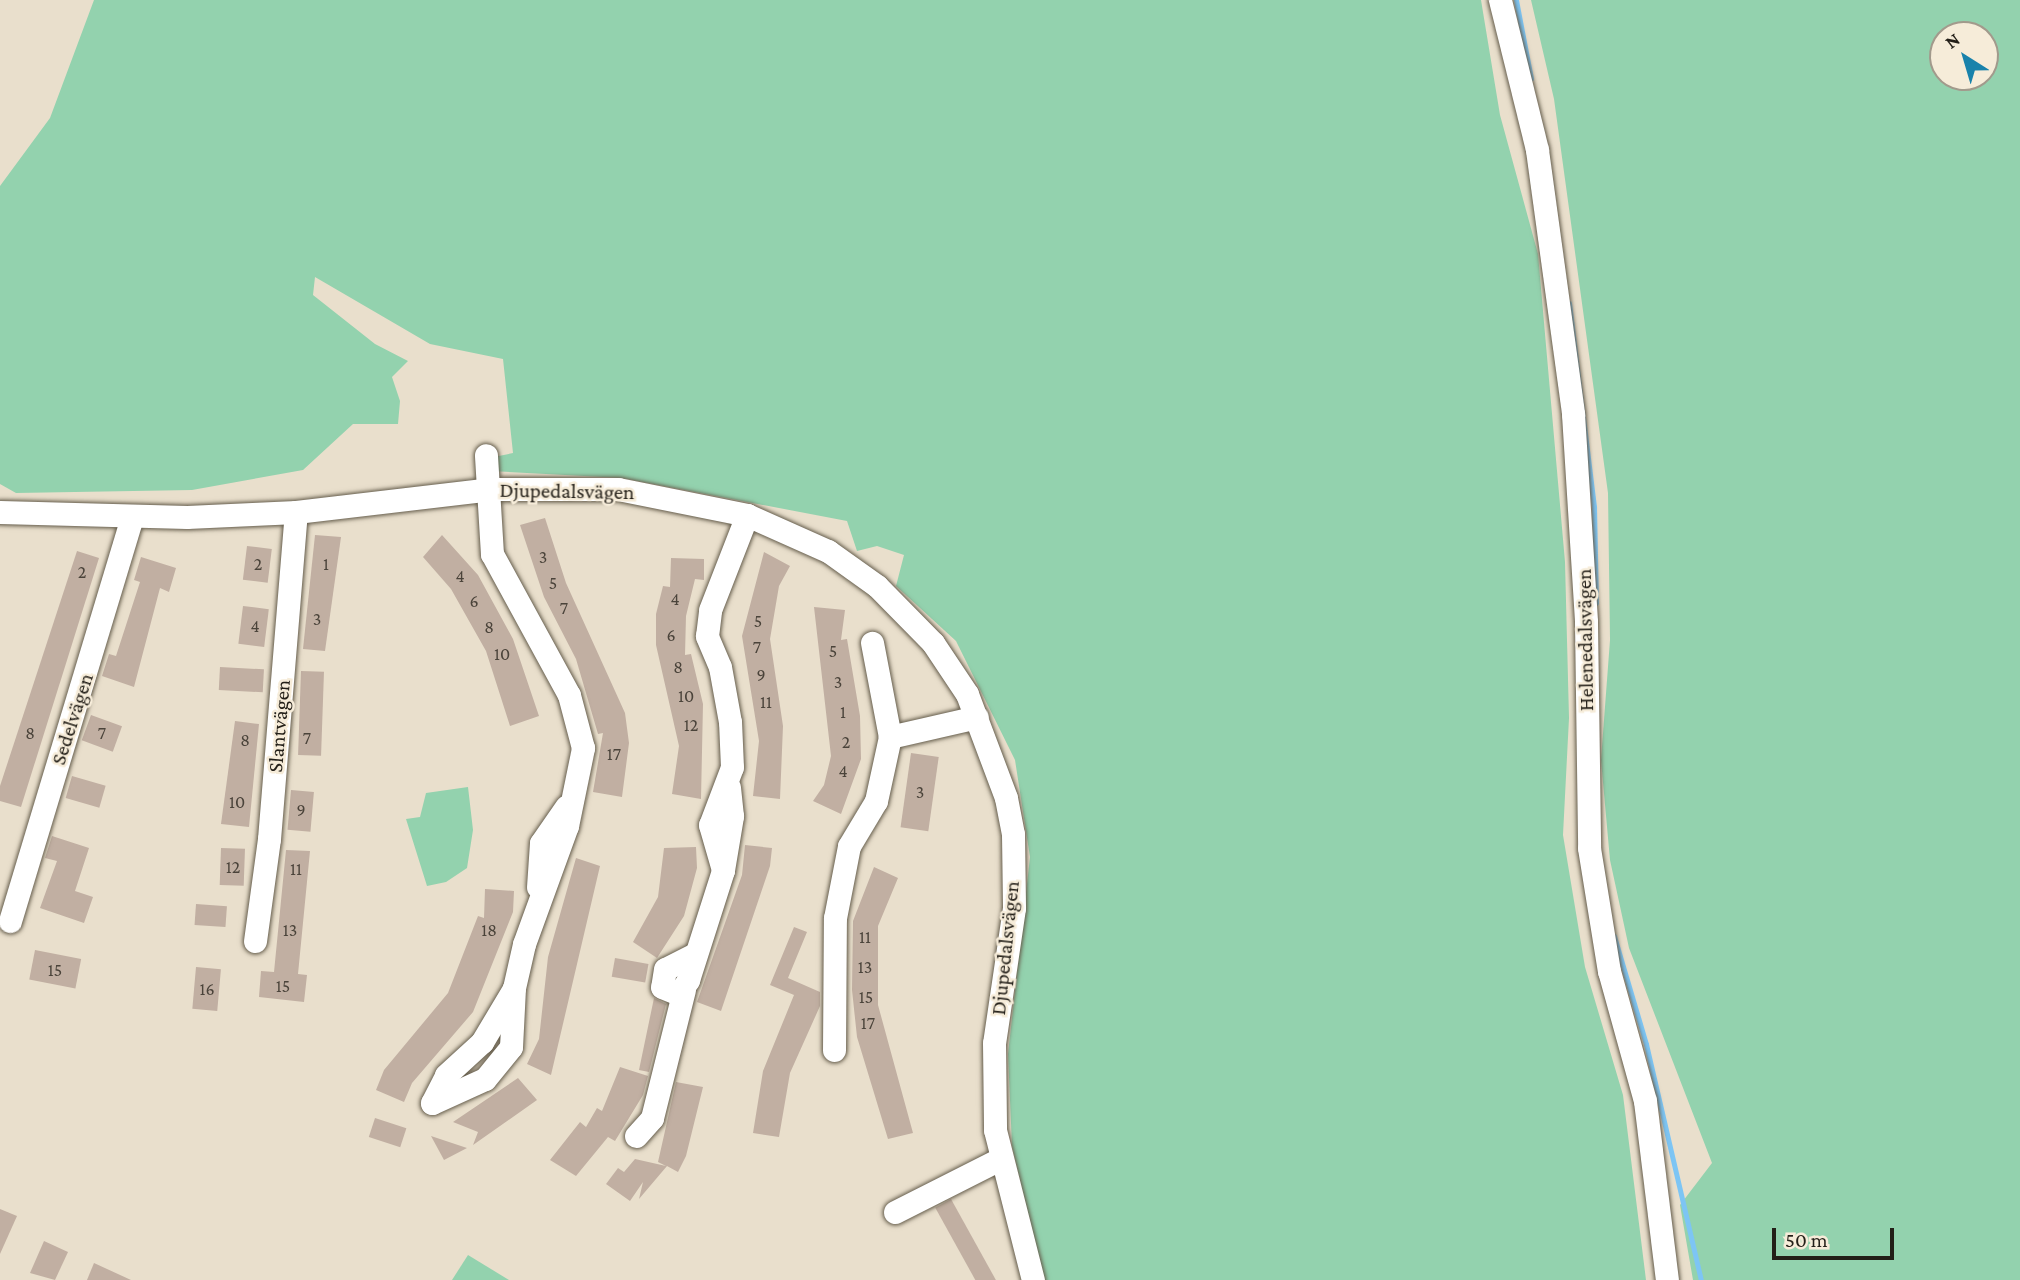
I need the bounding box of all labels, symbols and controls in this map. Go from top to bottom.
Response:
north arrow [1929,21,1999,91]
text: N [1941,28,1964,53]
street label: Djupedalsvägen [499,477,635,505]
house number: 3 [539,546,547,568]
house number: 2 [254,553,262,575]
house number: 1 [323,553,329,575]
house number: 2 [78,561,86,583]
house number: 4 [455,565,465,587]
street label: Helenedalsvägen [1571,569,1599,711]
house number: 5 [549,572,557,594]
house number: 4 [670,588,680,610]
house number: 6 [469,590,479,612]
house number: 7 [560,597,568,619]
house number: 3 [313,608,321,630]
house number: 5 [754,610,762,632]
house number: 4 [250,615,260,637]
house number: 8 [484,616,494,638]
house number: 6 [666,624,676,646]
house number: 7 [753,636,761,658]
house number: 5 [829,640,837,662]
house number: 10 [494,643,510,665]
house number: 8 [673,656,683,678]
house number: 9 [756,664,766,686]
street label: Sedelvägen [45,670,99,768]
house number: 3 [834,671,842,693]
street label: Slantvägen [262,679,296,773]
house number: 10 [678,685,694,707]
house number: 11 [760,691,772,713]
house number: 1 [840,701,846,723]
house number: 12 [684,714,698,736]
house number: 8 [25,722,35,744]
house number: 7 [98,722,106,744]
house number: 7 [303,727,311,749]
house number: 8 [240,729,250,751]
house number: 2 [842,731,850,753]
house number: 17 [607,743,621,765]
house number: 4 [838,760,848,782]
house number: 3 [916,781,924,803]
house number: 10 [229,791,245,813]
house number: 9 [296,799,306,821]
house number: 12 [226,856,240,878]
house number: 11 [290,858,302,880]
street label: Djupedalsvägen [985,880,1025,1016]
house number: 13 [283,919,297,941]
house number: 18 [481,919,497,941]
house number: 11 [859,926,871,948]
house number: 13 [858,956,872,978]
house number: 15 [48,959,62,981]
house number: 15 [276,975,290,997]
house number: 16 [199,978,215,1000]
house number: 15 [859,986,873,1008]
house number: 17 [861,1012,875,1034]
scale bar [1775,1214,1898,1258]
text: 50 m [1785,1228,1828,1252]

